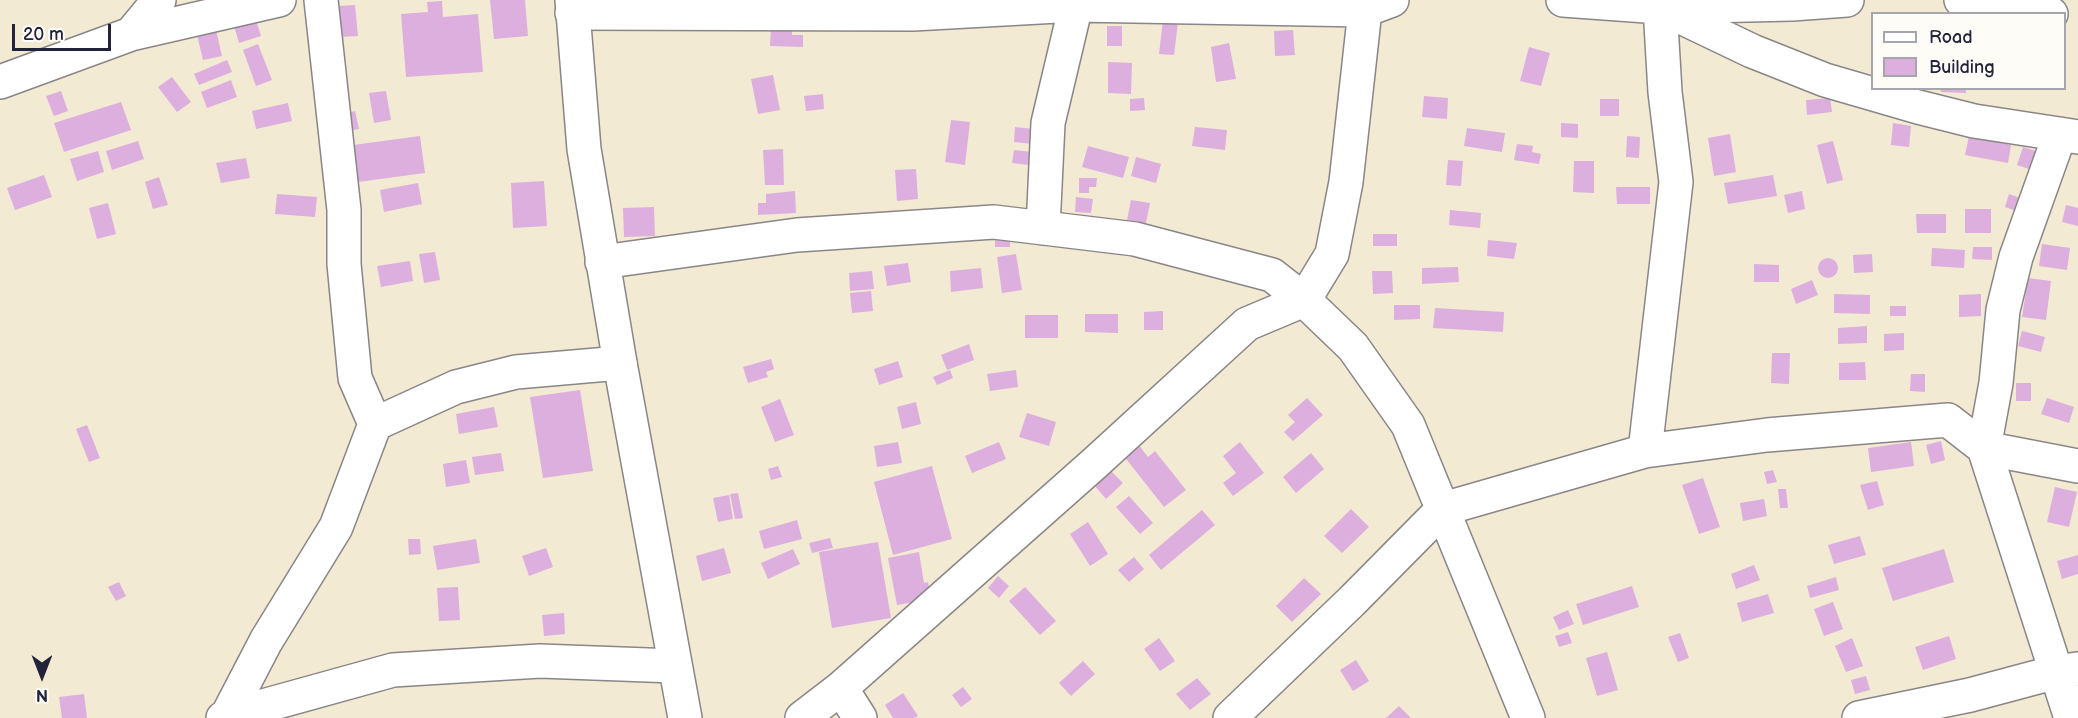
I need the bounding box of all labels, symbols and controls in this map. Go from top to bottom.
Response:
scale bar [15,12,114,50]
legend [1871,12,2066,90]
text: 20 m [23,24,64,45]
text: Road [1929,27,1973,48]
text: Building [1929,57,1995,78]
north arrow [12,646,72,706]
text: N [36,685,48,704]

